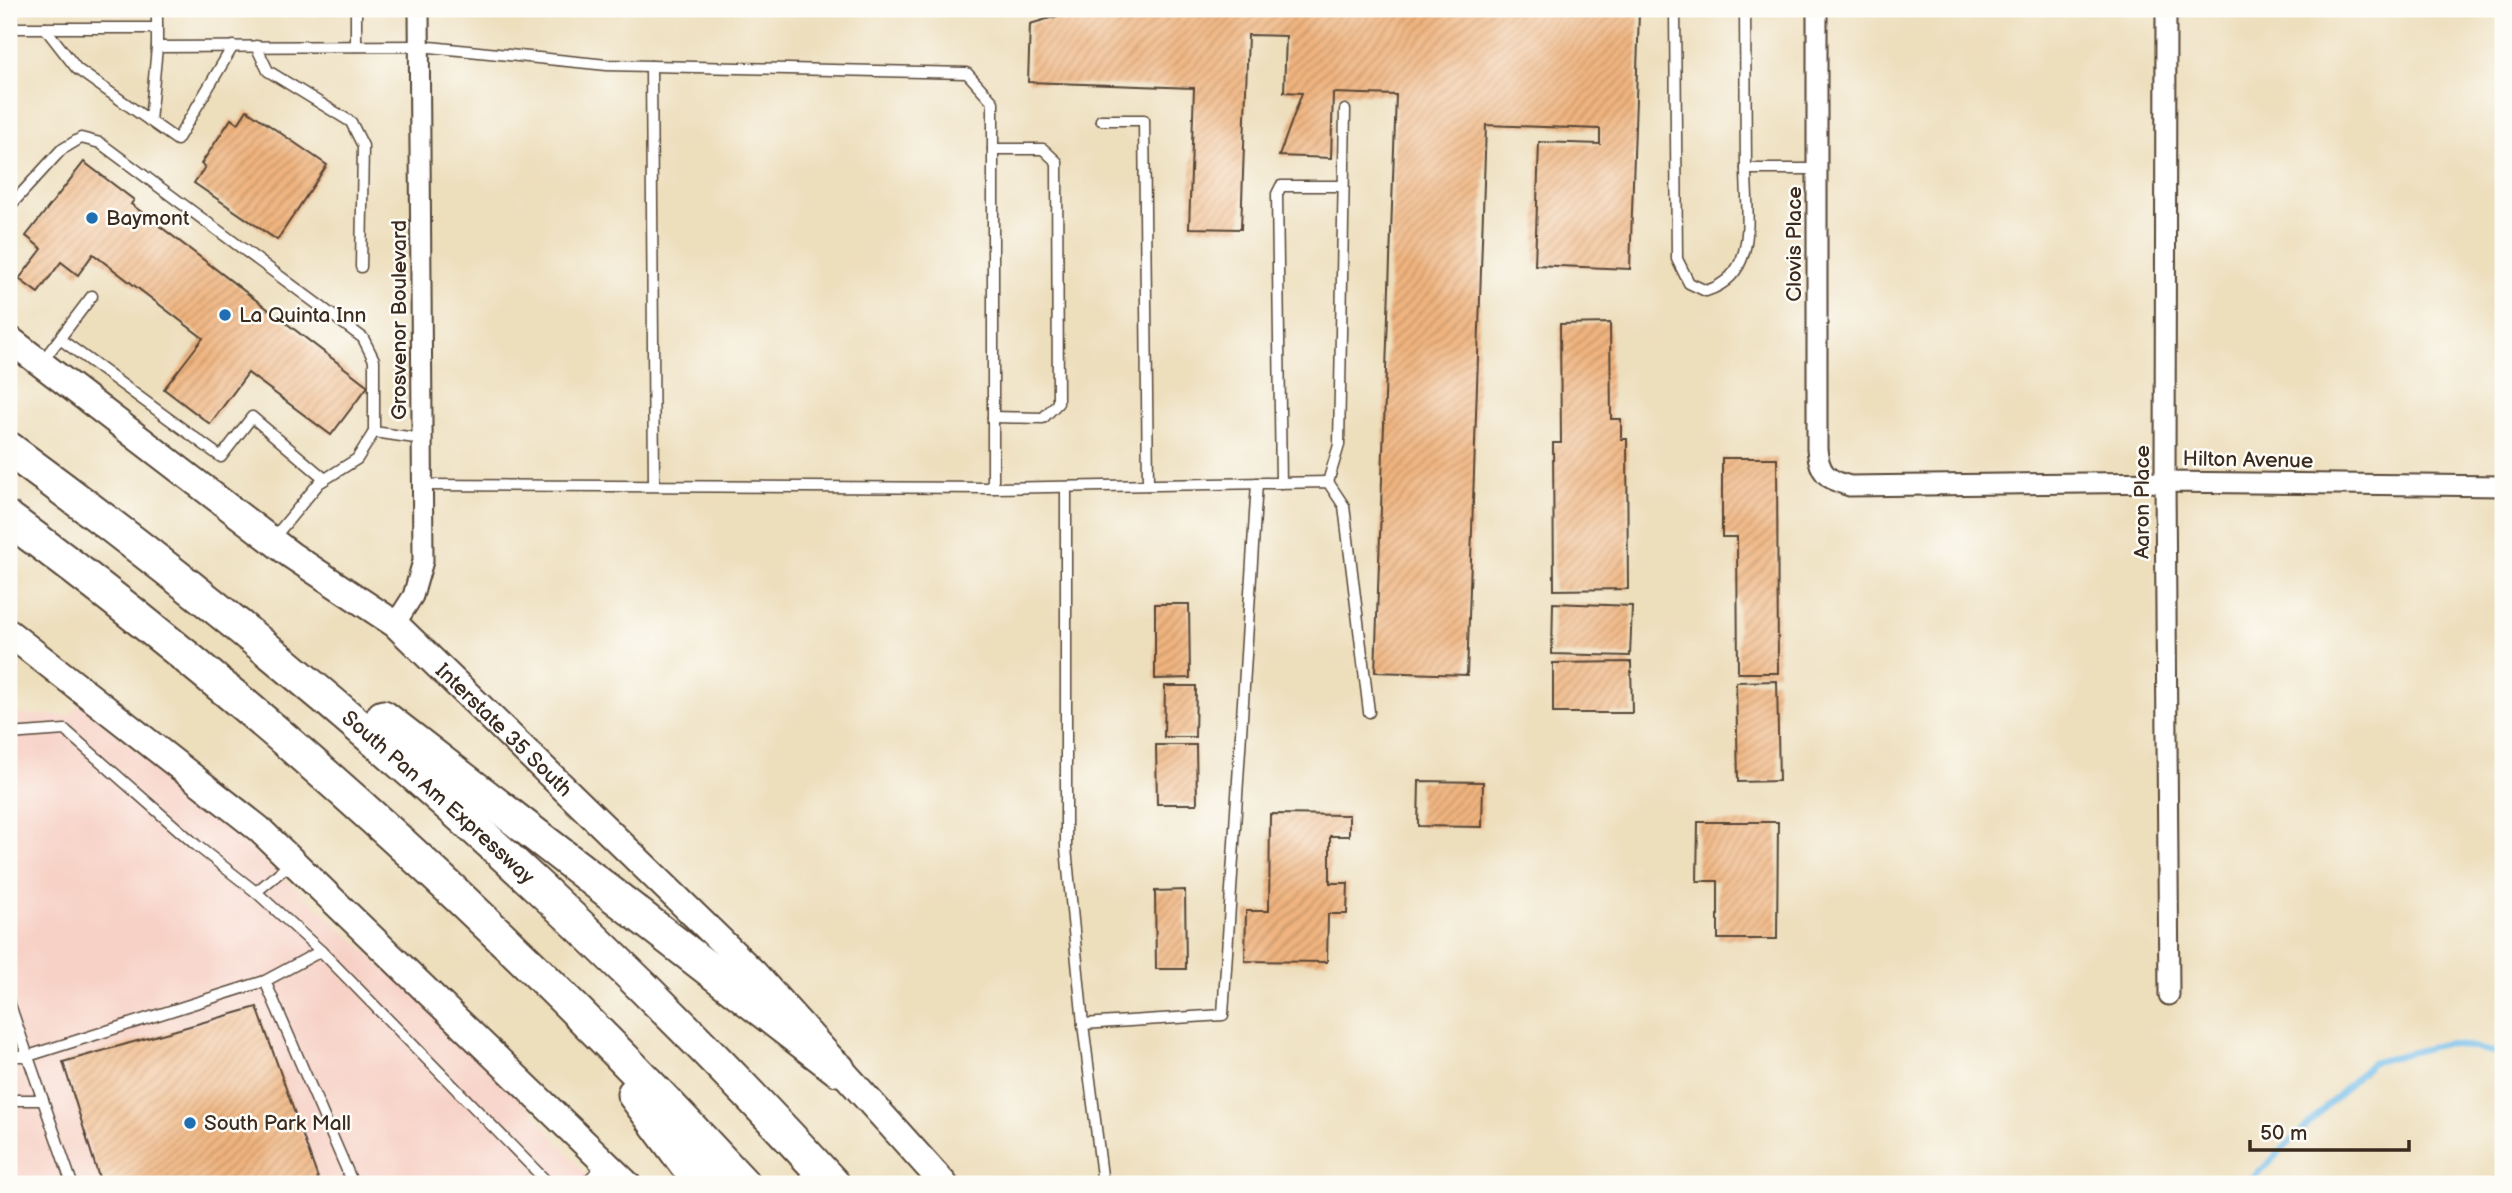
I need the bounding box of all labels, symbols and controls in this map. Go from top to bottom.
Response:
street label: Clovis Place [1782,186,1807,302]
place label: Baymont [106,206,190,231]
marker: Baymont [84,210,100,226]
street label: Grosvenor Boulevard [387,220,412,420]
place label: La Quinta Inn [239,303,366,328]
marker: La Quinta Inn [217,307,233,323]
street label: Aaron Place [2130,445,2155,559]
street label: Hilton Avenue [2182,446,2314,474]
street label: Interstate 35 South [430,658,577,802]
street label: South Pan Am Expressway [337,705,540,890]
scale bar [2250,1109,2409,1153]
place label: South Park Mall [204,1111,351,1136]
marker: South Park Mall [182,1115,198,1131]
text: 50 m [2260,1121,2307,1146]

